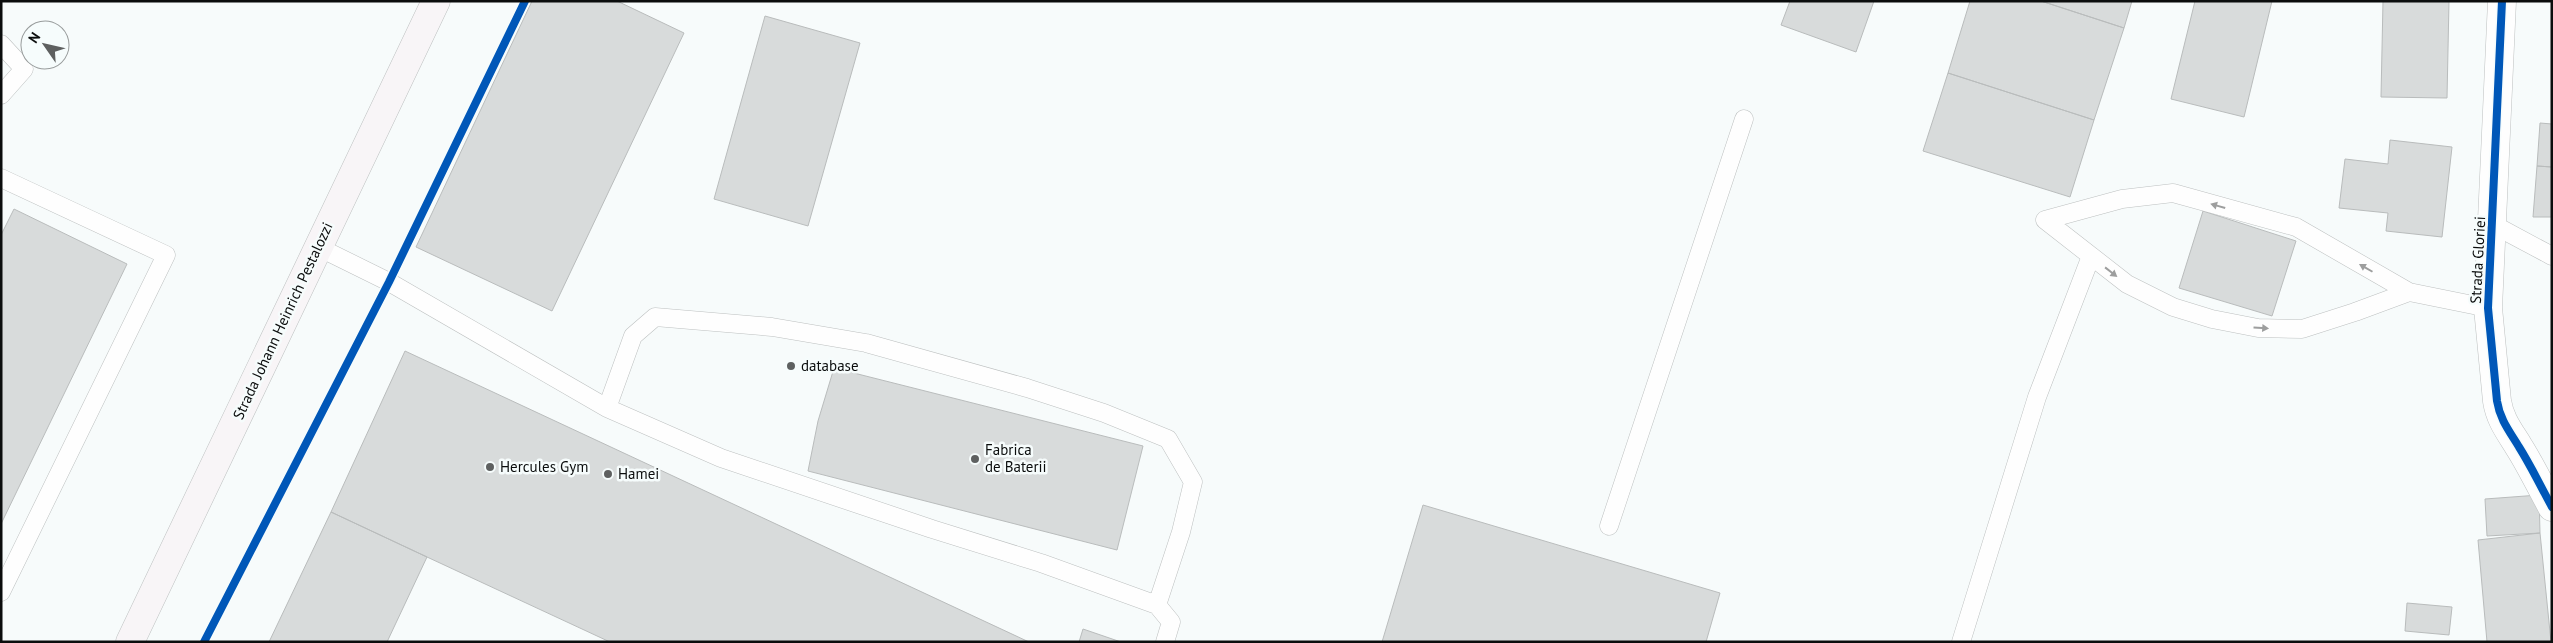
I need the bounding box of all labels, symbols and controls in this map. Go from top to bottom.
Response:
north arrow [20,20,70,70]
text: N [24,29,44,47]
one-way arrow [2210,201,2225,209]
street label: Strada Gloriei [2466,216,2489,304]
street label: Strada Johann Heinrich Pestalozzi [228,219,337,422]
one-way arrow [2359,264,2374,272]
one-way arrow [2104,266,2117,277]
one-way arrow [2254,324,2270,332]
place label: database [801,356,859,375]
marker: database [785,360,797,372]
place label: Fabrica de Baterii [985,440,1047,476]
marker: Fabrica de Baterii [969,453,981,465]
place label: Hercules Gym [500,457,588,476]
marker: Hercules Gym [484,461,496,473]
place label: Hamei [618,464,659,483]
marker: Hamei [602,468,614,480]

